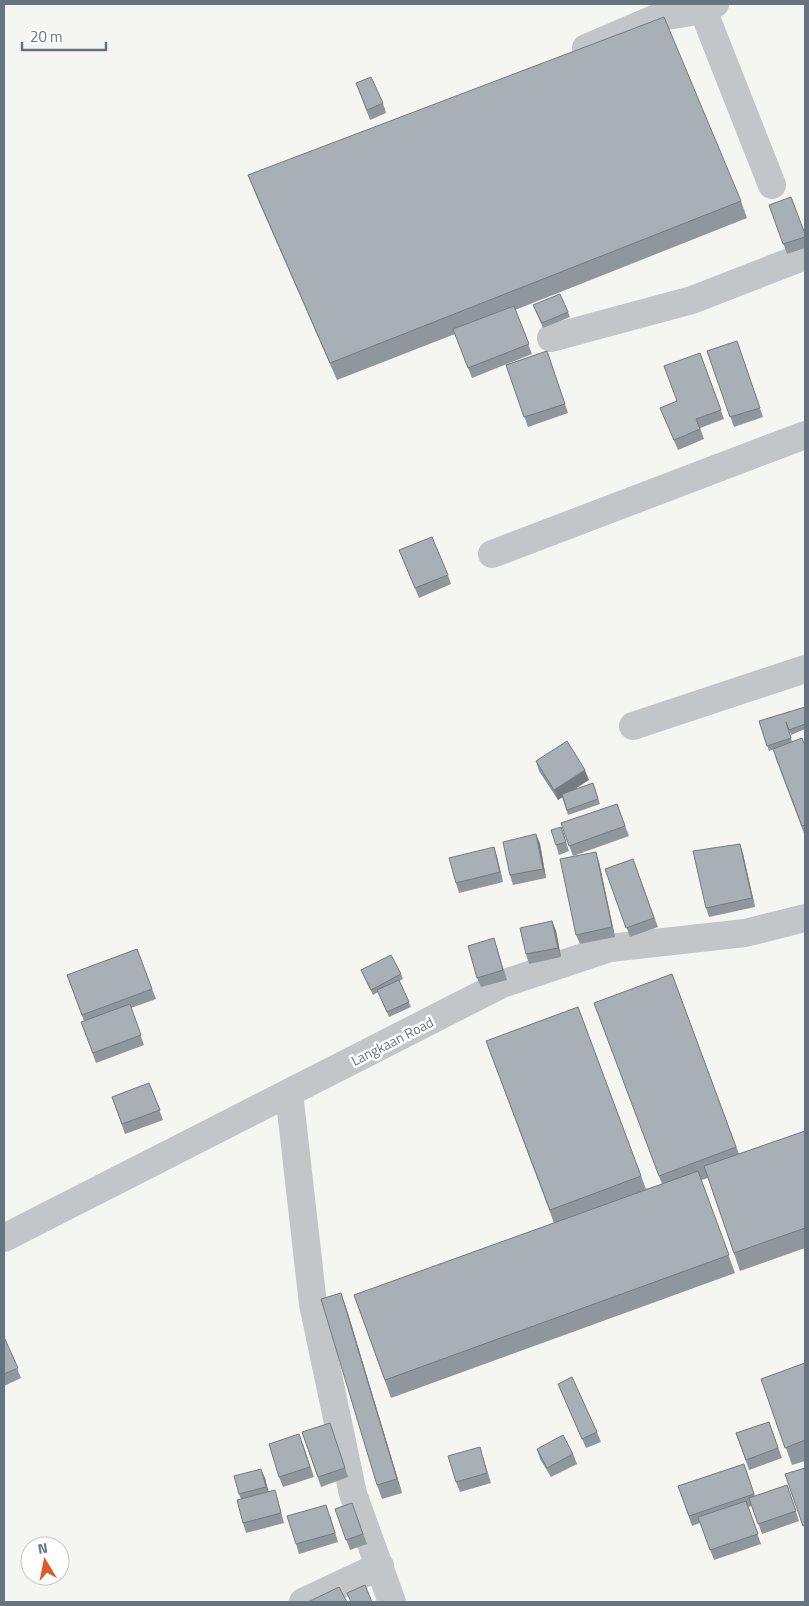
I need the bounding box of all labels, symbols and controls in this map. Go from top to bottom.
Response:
scale bar [22,20,106,52]
text: 20 m [30,25,63,48]
street label: Langkaan Road [347,1011,437,1071]
north arrow [20,1536,70,1586]
text: N [36,1537,49,1559]

